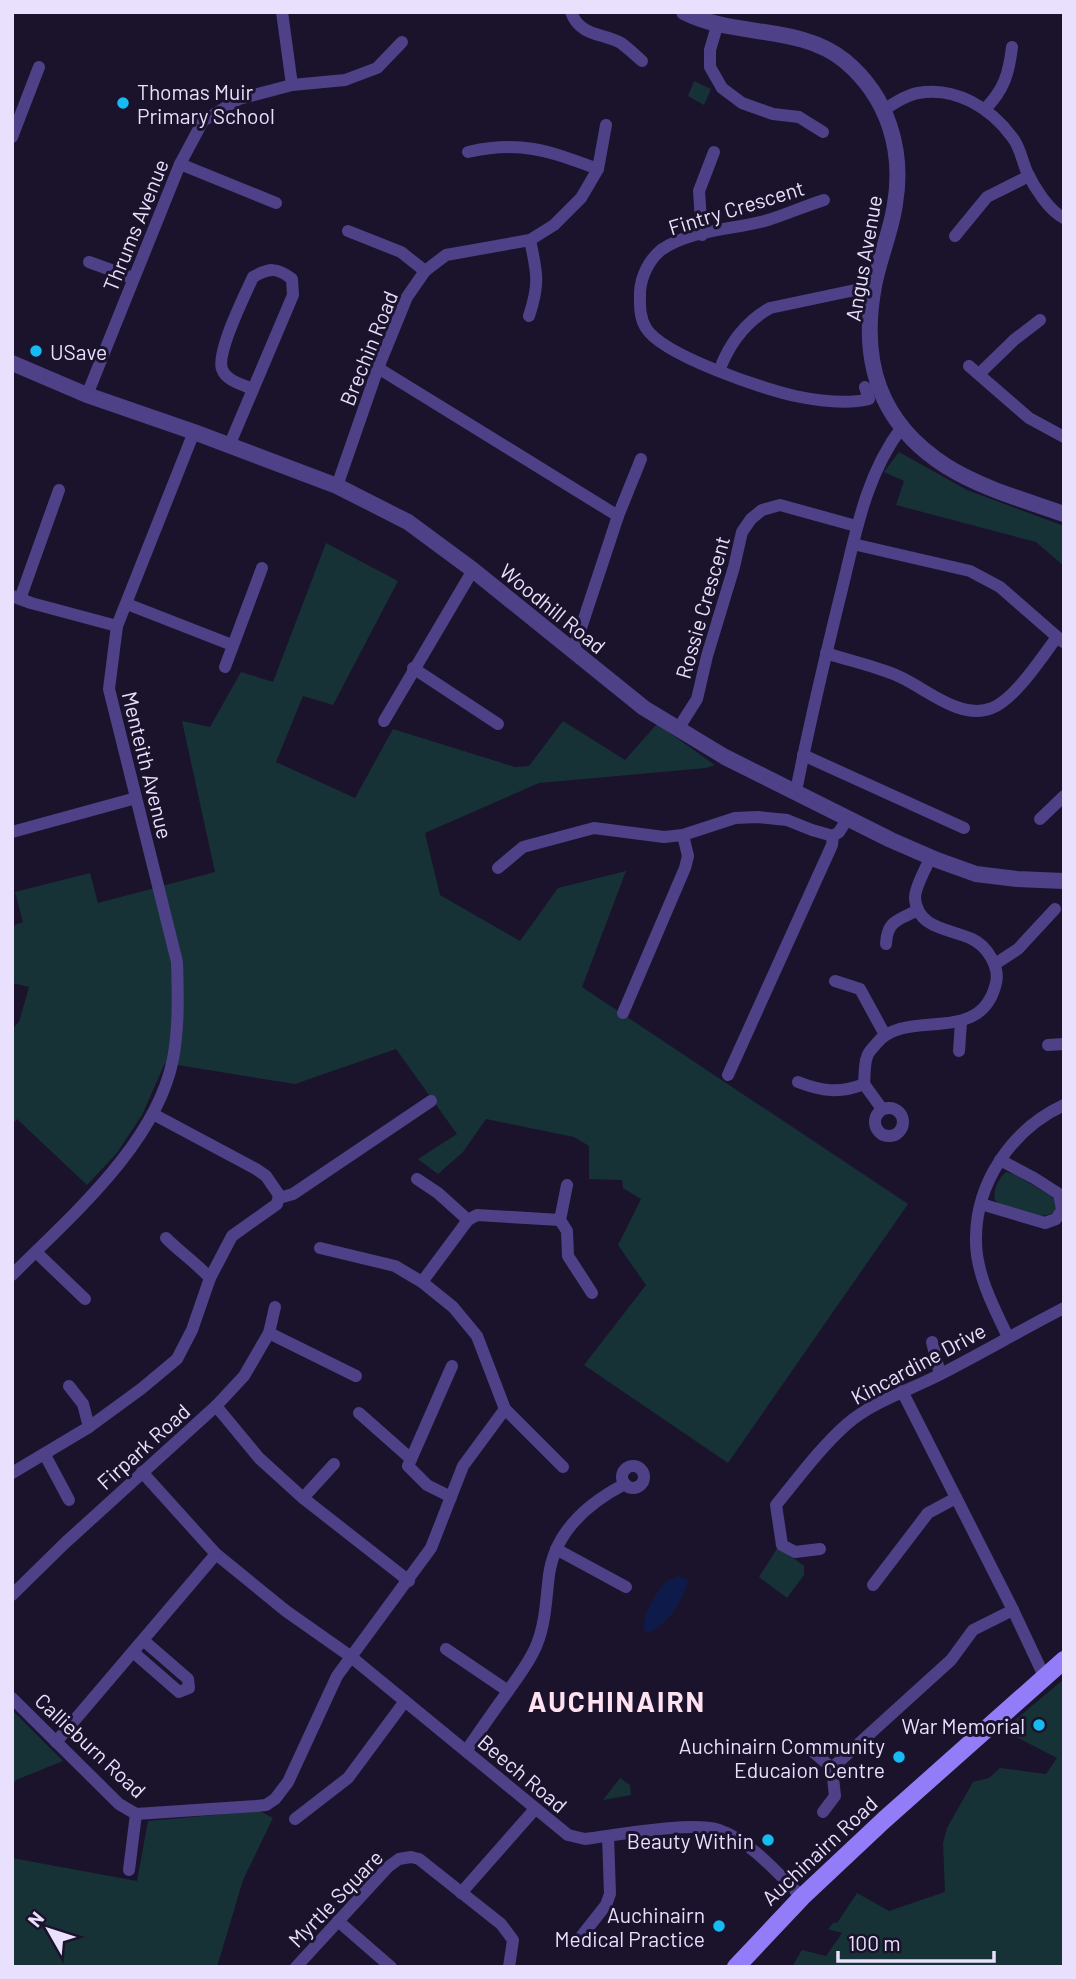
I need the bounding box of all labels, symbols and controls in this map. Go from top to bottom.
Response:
place label: Thomas Muir Primary School [137,79,275,128]
marker: Thomas Muir Primary School [115,95,131,111]
street label: Thrums Avenue [97,155,173,295]
street label: Fintry Crescent [665,174,807,240]
street label: Angus Avenue [840,193,886,323]
street label: Brechin Road [334,287,402,409]
place label: USave [50,339,107,364]
marker: USave [28,343,44,359]
street label: Rossie Crescent [670,533,734,681]
street label: Woodhill Road [495,558,611,658]
street label: Menteith Avenue [118,689,178,841]
street label: Kincardine Drive [846,1317,990,1409]
street label: Firpark Road [92,1398,194,1494]
district label: AUCHINAIRN [528,1684,706,1718]
street label: Callieburn Road [31,1687,151,1803]
place label: War Memorial [902,1713,1025,1738]
marker: War Memorial [1031,1717,1047,1733]
street label: Beech Road [473,1729,573,1817]
place label: Auchinairn Community Educaion Centre [679,1733,885,1782]
marker: Auchinairn Community Educaion Centre [891,1749,907,1765]
street label: Auchinairn Road [756,1790,882,1910]
place label: Beauty Within [627,1828,754,1853]
marker: Beauty Within [760,1832,776,1848]
street label: Myrtle Square [283,1844,387,1952]
north arrow [14,1895,84,1965]
place label: Auchinairn Medical Practice [555,1902,705,1951]
text: N [22,1907,48,1931]
marker: Auchinairn Medical Practice [711,1918,727,1934]
scale bar [838,1920,994,1964]
text: 100 m [848,1930,901,1955]

